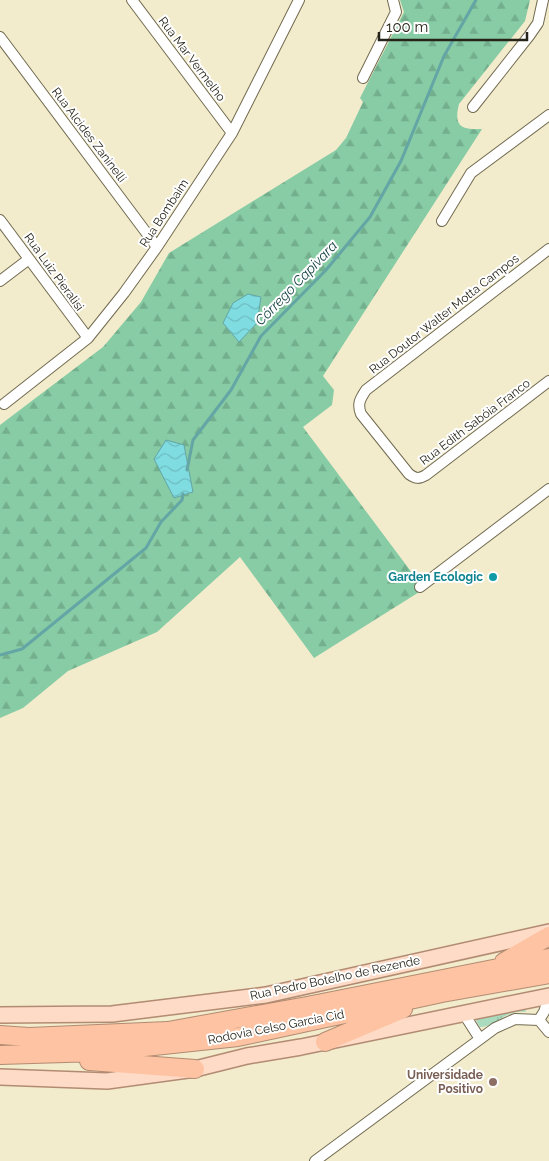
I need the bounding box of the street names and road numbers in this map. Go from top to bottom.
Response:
street label: Rua Mar Vermelho [156,14,228,104]
street label: Rua Alcides Zaninelli [49,85,129,185]
street label: Rua Bombaim [137,176,191,250]
street label: Rua Luiz Pieralisi [21,231,87,313]
street label: Rua Doutor Walter Motta Campos [366,251,522,377]
street label: Rua Edith Sabóia Franco [417,376,533,468]
street label: Rua Pedro Botelho de Rezende [249,953,421,1003]
street label: Rodovia Celso Garcia Cid [207,1007,345,1047]

